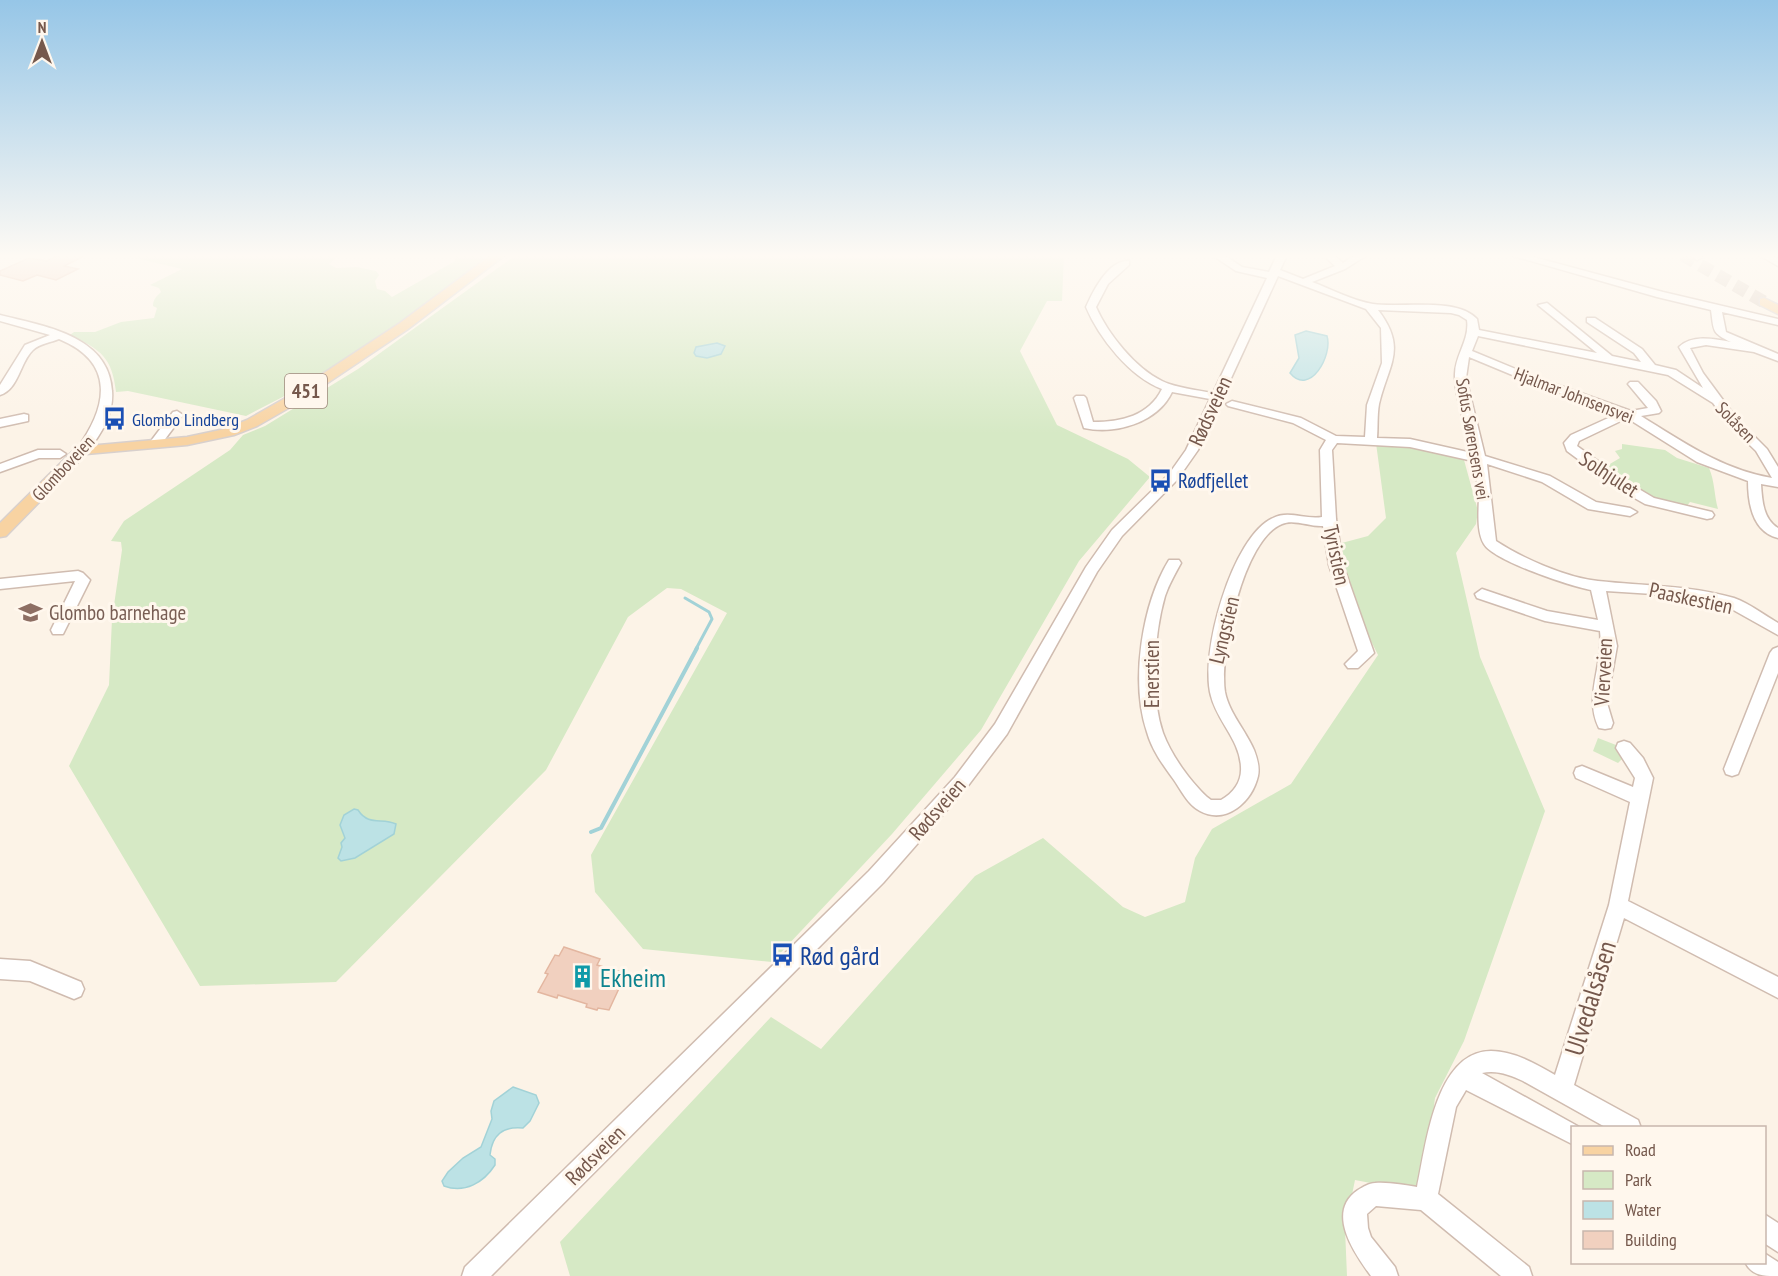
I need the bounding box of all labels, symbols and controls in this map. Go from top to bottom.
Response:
north arrow [12,12,72,72]
text: N [38,17,46,37]
street label: Hjalmar Johnsensvei [1511,362,1637,428]
street label: Rødsveien [1182,372,1238,450]
road number: 451 [285,374,327,408]
street label: Sofus Sørensens vei [1451,376,1495,502]
street label: Solåsen [1711,397,1761,447]
bus stop icon: Glombo Lindberg [101,406,127,432]
place label: Glombo Lindberg [132,408,239,431]
street label: Glomboveien [27,430,99,506]
street label: Solhjulet [1574,445,1644,503]
bus stop icon: Rødfjellet [1147,467,1173,493]
place label: Rødfjellet [1178,467,1249,494]
street label: Tyristien [1317,522,1357,588]
street label: Paaskestien [1647,576,1735,620]
street label: Lyngstien [1203,593,1245,667]
school or university icon: Glombo barnehage [18,599,44,625]
place label: Glombo barnehage [49,599,186,626]
street label: Vierveien [1588,637,1618,708]
street label: Enerstien [1138,640,1165,708]
street label: Rødsveien [903,772,971,846]
street label: Ulvedalsåsen [1557,937,1623,1059]
place label: Rød gård [800,939,880,972]
bus stop icon: Rød gård [769,942,795,968]
place label: Ekheim [600,961,666,994]
building icon: Ekheim [569,964,595,990]
street label: Rødsveien [559,1119,631,1191]
legend [1571,1126,1766,1264]
text: Road [1625,1138,1656,1161]
text: Park [1625,1168,1652,1191]
text: Water [1625,1198,1661,1221]
text: Building [1625,1228,1677,1251]

